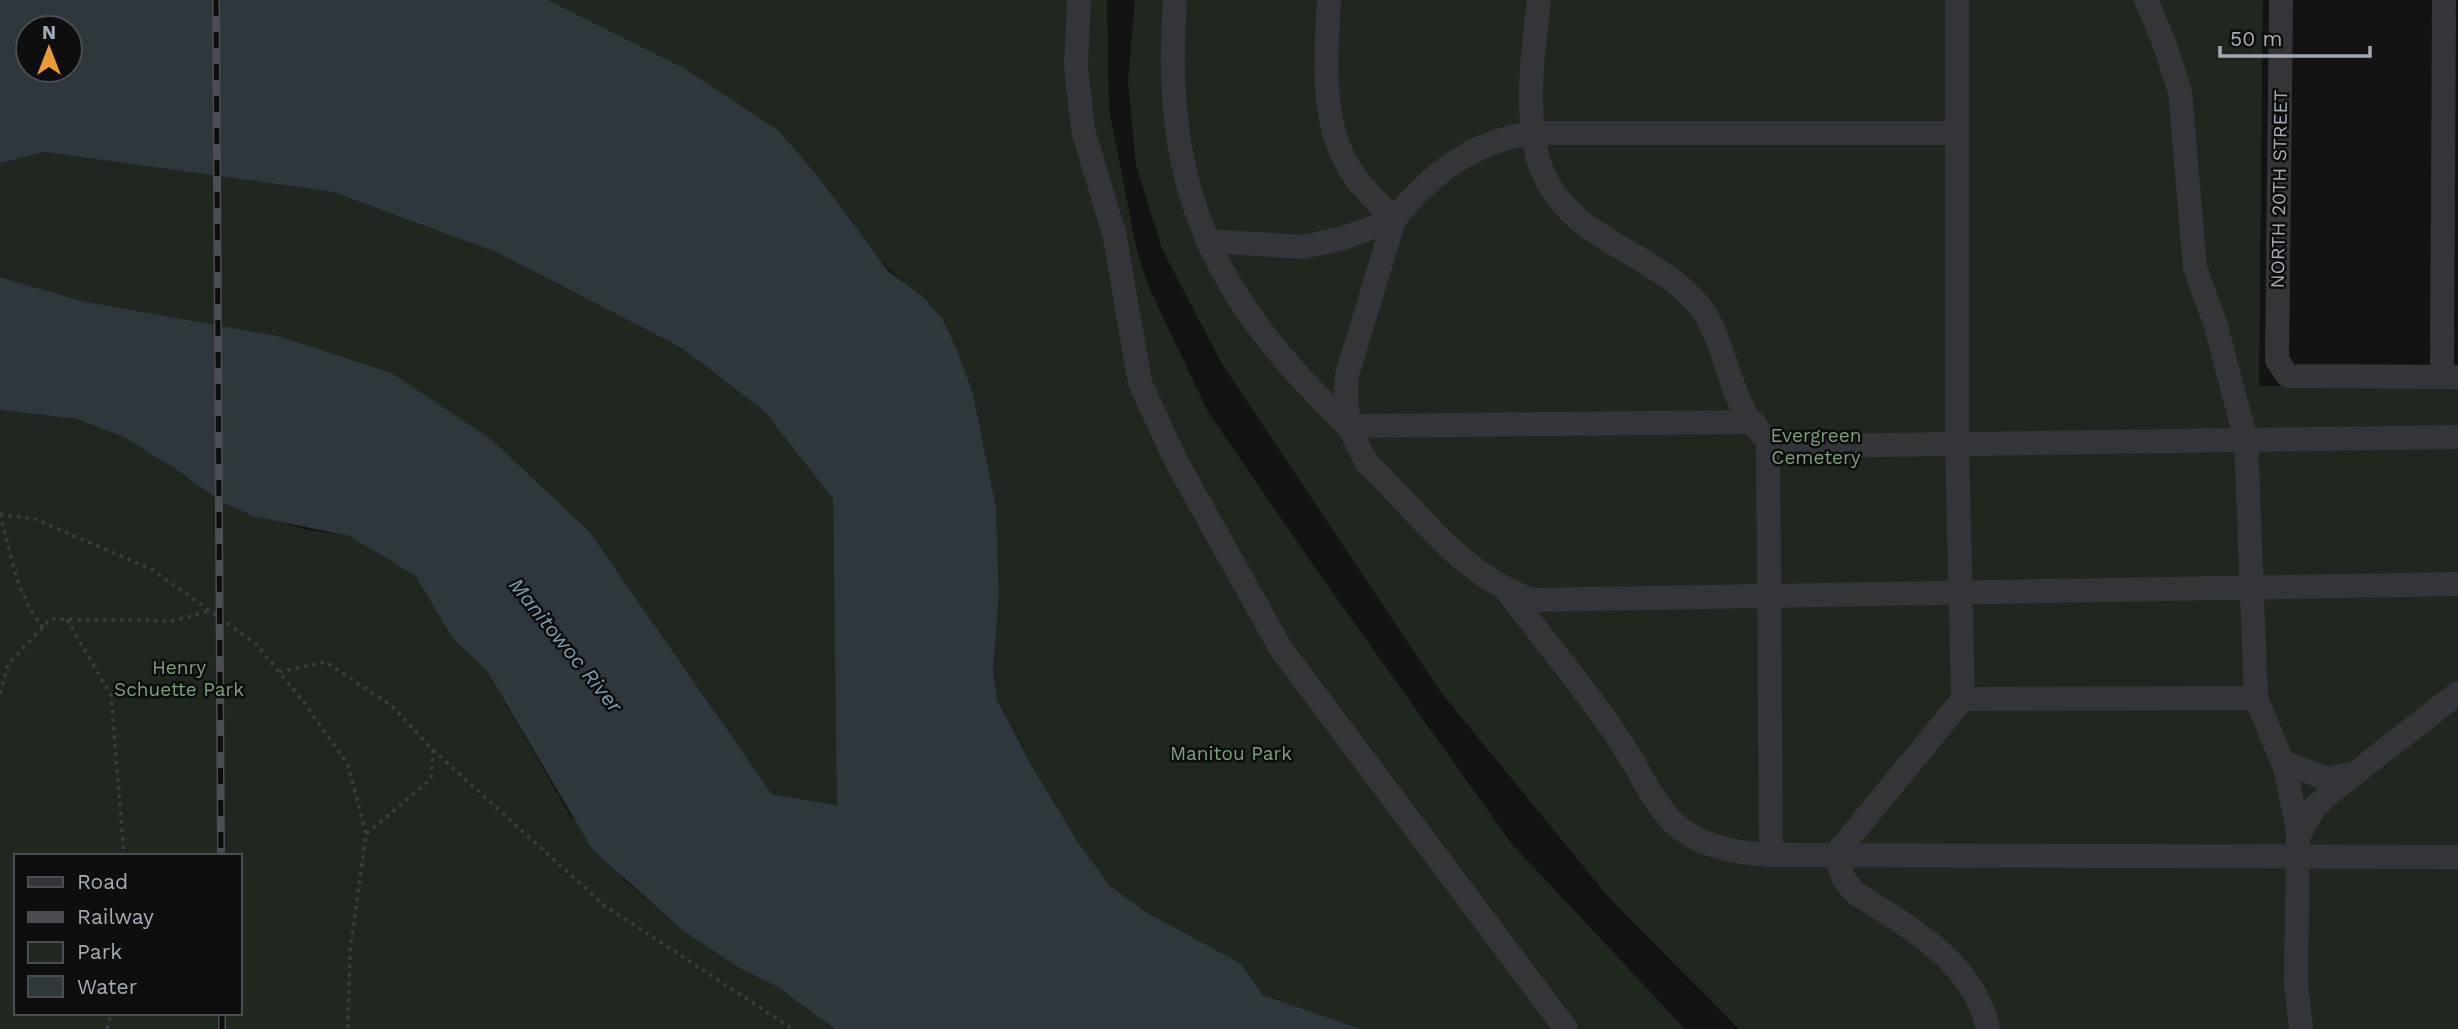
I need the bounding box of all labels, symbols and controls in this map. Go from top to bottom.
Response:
north arrow [14,14,84,84]
scale bar [2220,14,2370,58]
text: N [42,21,56,44]
text: 50 m [2230,26,2282,51]
street label: NORTH 20TH STREET [2266,90,2292,288]
park label: Evergreen Cemetery [1771,424,1861,469]
water label: Manitowoc River [504,573,628,718]
park label: Henry Schuette Park [114,656,244,701]
park label: Manitou Park [1170,742,1292,765]
legend [14,854,242,1015]
text: Road [77,869,128,894]
text: Railway [77,904,154,929]
text: Park [77,939,122,964]
text: Water [77,974,138,999]

